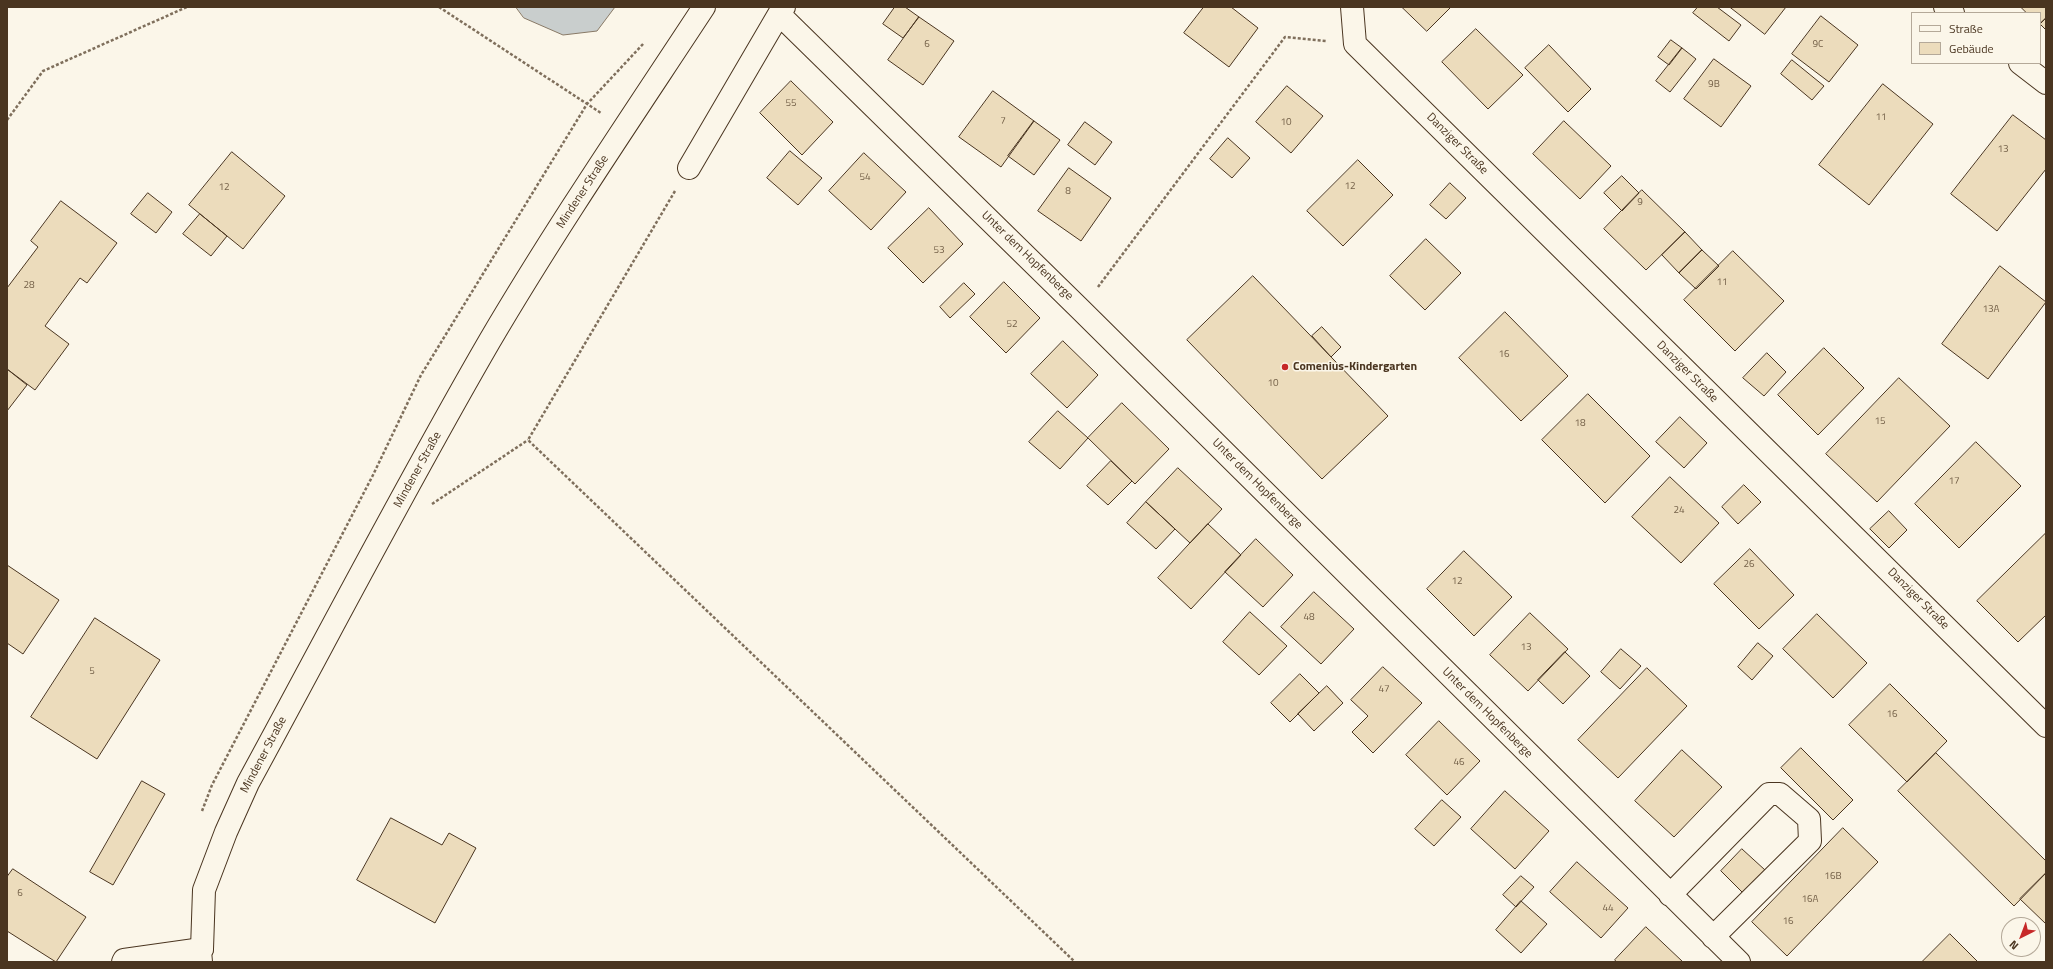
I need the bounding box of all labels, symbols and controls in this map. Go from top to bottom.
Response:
legend [1911,12,2041,64]
text: Straße [1949,19,1983,38]
house number: 6 [924,39,930,51]
house number: 9C [1812,39,1824,51]
text: Gebäude [1949,39,1994,58]
house number: 9B [1708,79,1720,91]
house number: 55 [785,98,797,110]
street label: Danziger Straße [1423,110,1491,178]
house number: 11 [1875,112,1887,124]
house number: 7 [1000,116,1006,128]
house number: 10 [1280,117,1292,129]
house number: 13 [1997,144,2009,156]
street label: Mindener Straße [554,153,612,231]
house number: 54 [859,172,871,184]
house number: 12 [1344,181,1356,193]
house number: 12 [218,182,230,194]
house number: 8 [1065,186,1071,198]
house number: 9 [1637,197,1643,209]
street label: Unter dem Hopfenberge [978,208,1076,304]
house number: 53 [933,245,945,257]
house number: 11 [1716,277,1728,289]
house number: 28 [23,280,35,292]
house number: 13A [1982,304,2000,316]
house number: 52 [1006,319,1018,331]
street label: Danziger Straße [1653,338,1721,406]
house number: 16 [1498,349,1510,361]
place label: Comenius-Kindergarten [1293,360,1417,374]
marker: Comenius-Kindergarten [1280,362,1290,372]
house number: 10 [1267,378,1279,390]
house number: 15 [1874,416,1886,428]
house number: 18 [1574,418,1586,430]
street label: Mindener Straße [391,430,445,510]
street label: Unter dem Hopfenberge [1209,436,1305,532]
house number: 17 [1948,476,1960,488]
house number: 24 [1673,505,1685,517]
house number: 26 [1743,559,1755,571]
street label: Danziger Straße [1884,565,1952,633]
house number: 12 [1451,576,1463,588]
house number: 48 [1303,612,1315,624]
house number: 13 [1520,642,1532,654]
street label: Unter dem Hopfenberge [1439,665,1535,761]
house number: 5 [89,666,95,678]
house number: 47 [1378,684,1390,696]
house number: 16 [1886,709,1898,721]
street label: Mindener Straße [238,714,290,796]
house number: 46 [1453,757,1465,769]
house number: 16B [1824,871,1842,883]
house number: 6 [17,888,23,900]
house number: 16A [1801,894,1819,906]
house number: 44 [1602,903,1614,915]
house number: 16 [1782,916,1794,928]
north arrow [2001,917,2041,957]
text: N [2005,937,2022,954]

